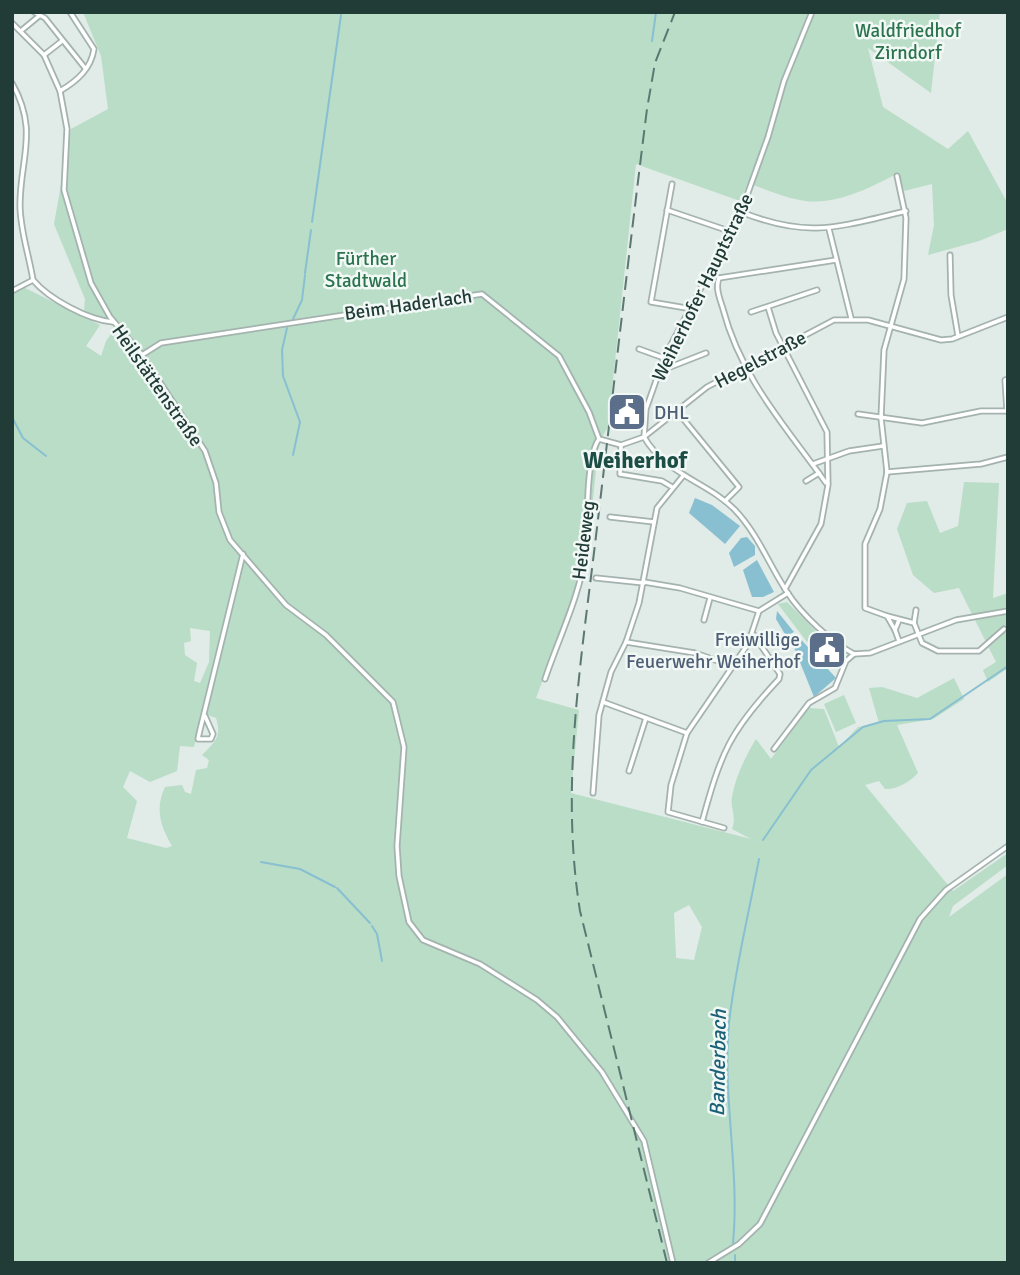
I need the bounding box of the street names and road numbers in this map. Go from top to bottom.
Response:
street label: Weiherhofer Hauptstraße [647,189,759,385]
street label: Beim Haderlach [343,284,474,326]
street label: Heilstättenstraße [106,320,208,451]
street label: Hegelstraße [711,326,810,394]
street label: Heideweg [567,499,601,581]

